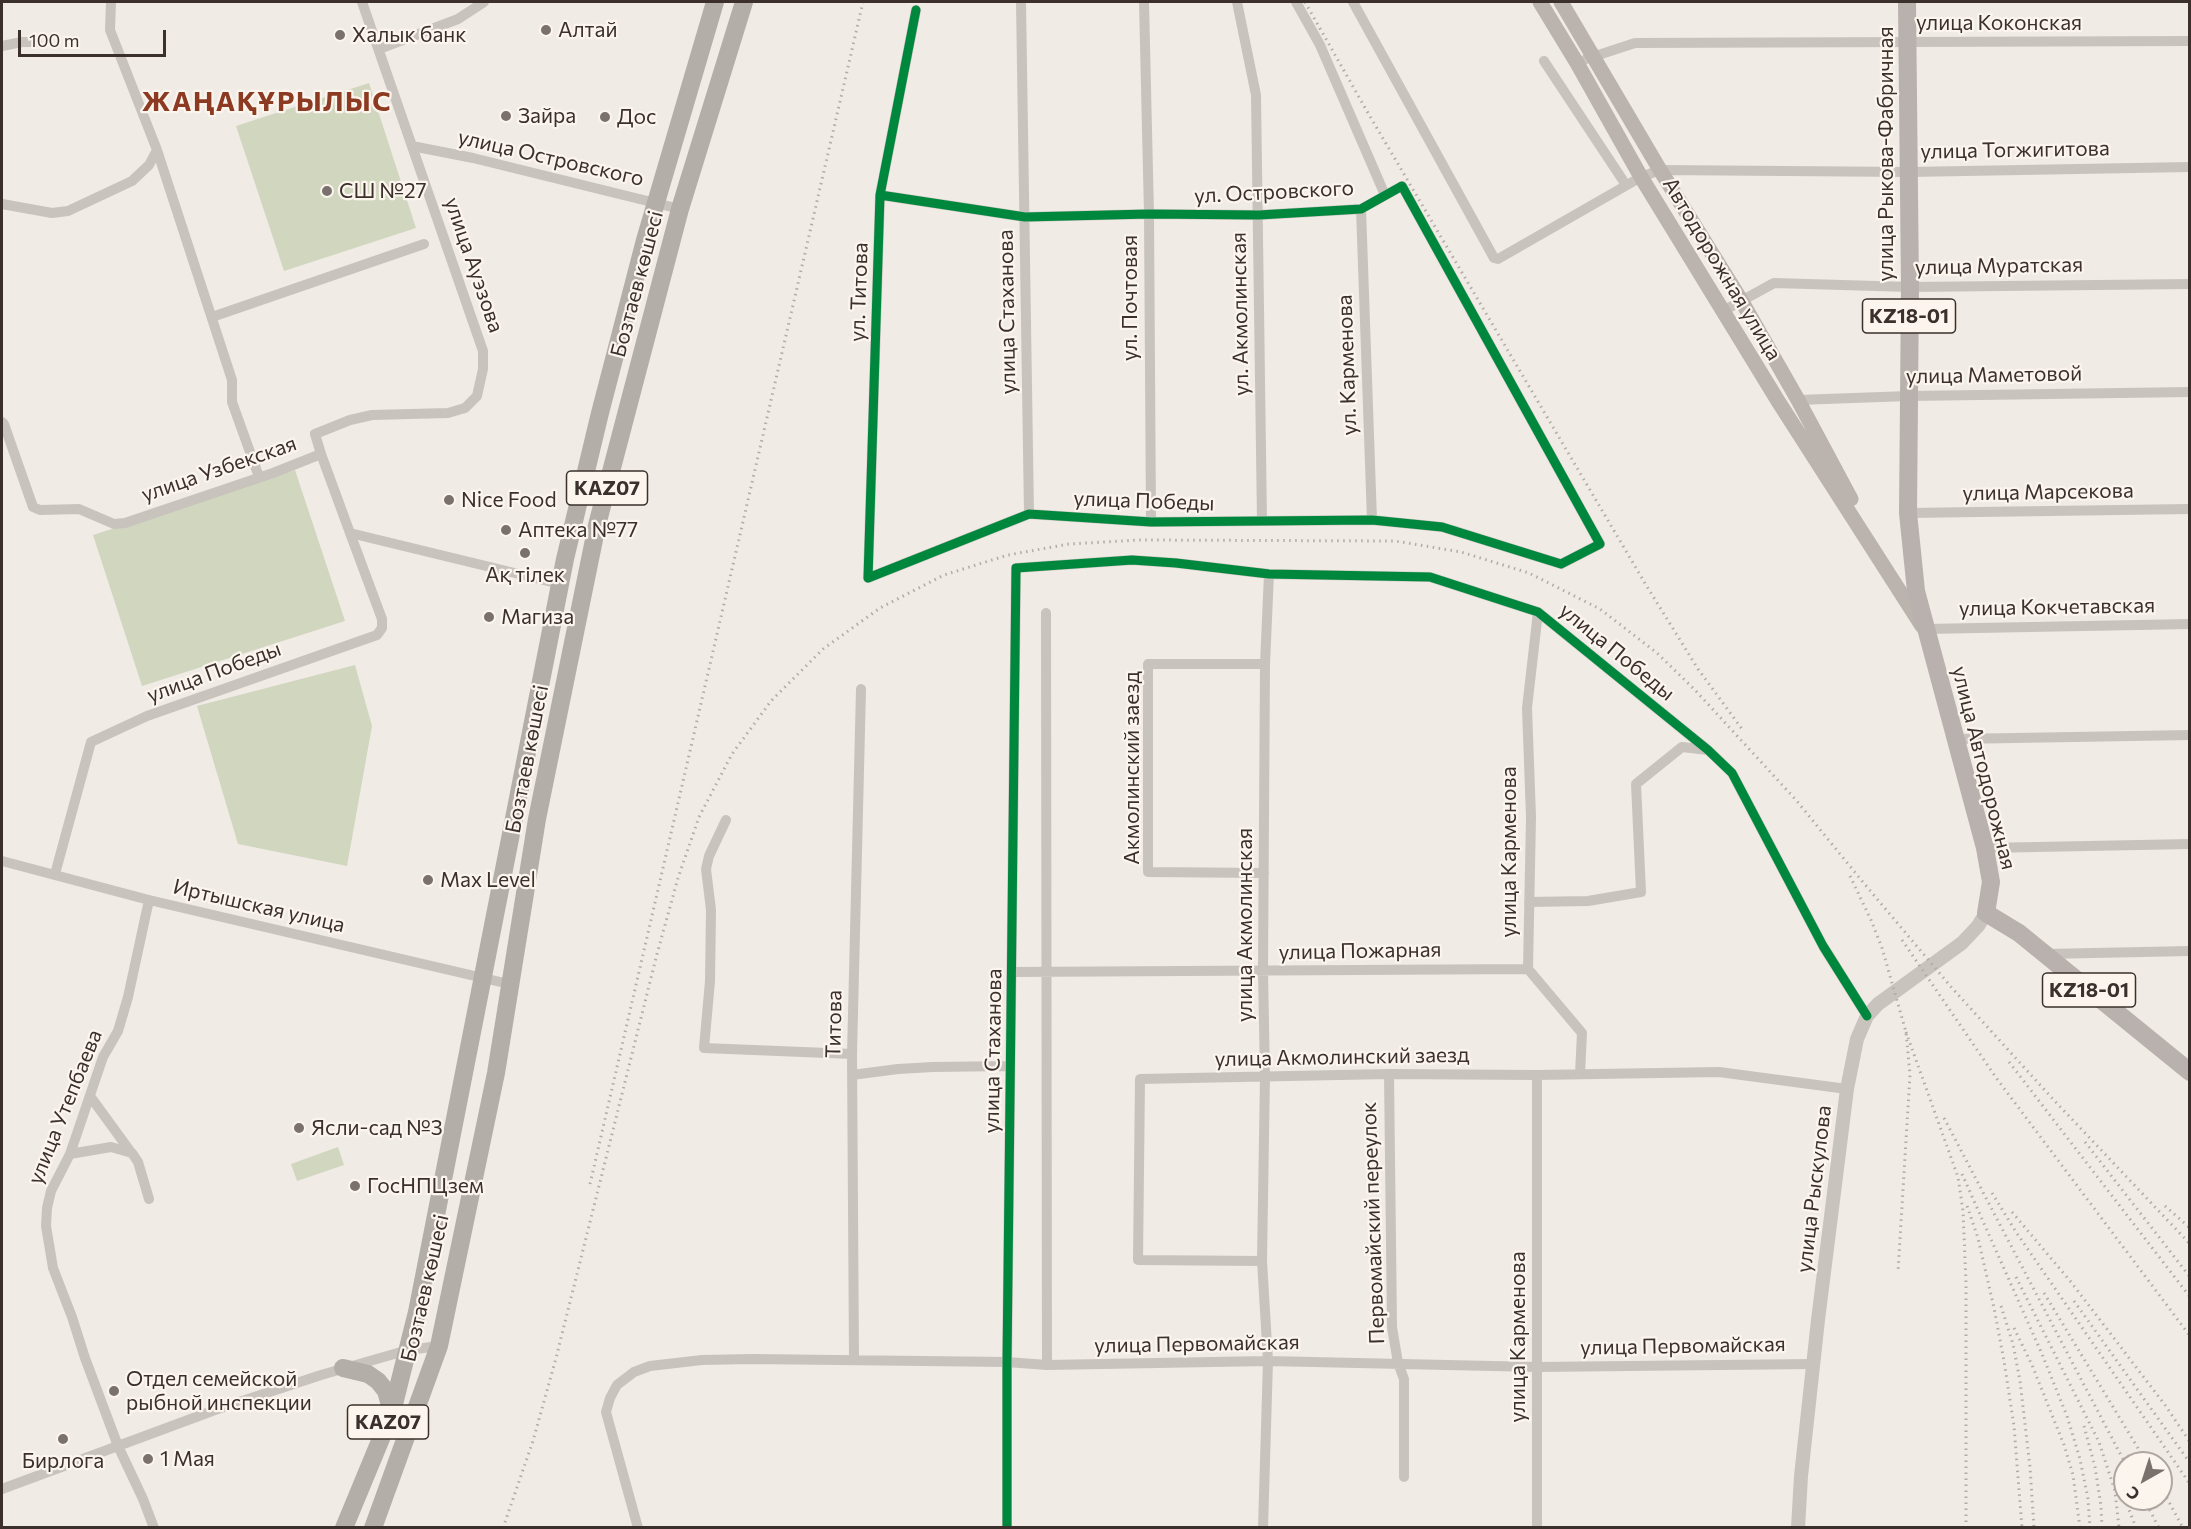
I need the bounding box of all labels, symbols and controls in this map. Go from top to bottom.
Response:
street label: улица Коконская [1916,10,2082,36]
place label: Алтай [558,17,617,43]
scale bar [21,18,170,56]
place label: Халык банк [352,22,467,48]
marker: Алтай [539,23,553,37]
street label: улица Рыкова-Фабричная [1873,27,1899,281]
marker: Халык банк [333,28,347,42]
text: 100 m [29,29,79,51]
district label: ЖАҢАҚҰРЫЛЫС [142,86,392,118]
place label: Зайра [518,103,576,129]
place label: Дос [617,104,656,130]
marker: Зайра [499,109,513,123]
marker: Дос [598,110,612,124]
street label: улица Островского [456,124,646,192]
street label: улица Тогжигитова [1920,136,2110,164]
street label: Автодорожная улица [1657,173,1787,365]
street label: ул. Островского [1193,175,1355,209]
place label: СШ №27 [339,178,427,204]
marker: СШ №27 [320,184,334,198]
street label: улица Ауэзова [439,194,509,336]
street label: Бозтаев көшесі [605,208,669,360]
street label: улица Стаханова [993,229,1021,395]
street label: ул. Акмолинская [1226,232,1254,396]
street label: ул. Почтовая [1117,235,1143,361]
street label: ул. Титова [845,242,873,342]
street label: улица Муратская [1915,252,2083,280]
street label: ул. Карменова [1332,294,1362,436]
road number: KZ18-01 [1862,299,1956,333]
street label: улица Маметовой [1906,361,2082,389]
street label: улица Узбекская [138,431,300,507]
road number: KAZ07 [566,471,648,505]
street label: улица Марсекова [1962,478,2134,506]
street label: улица Победы [1073,486,1215,516]
place label: Nice Food [461,487,557,513]
marker: Nice Food [442,493,456,507]
place label: Аптека №77 [518,517,638,543]
marker: Аптека №77 [499,523,513,537]
marker: Ақ тілек [518,546,532,560]
place label: Ақ тілек [485,562,565,588]
street label: улица Кокчетавская [1959,593,2155,621]
street label: улица Победы [1554,598,1680,706]
place label: Магиза [501,604,574,630]
marker: Магиза [482,610,496,624]
street label: улица Победы [143,636,285,708]
street label: улица Автодорожная [1947,664,2021,872]
street label: Акмолинский заезд [1119,671,1145,865]
street label: Бозтаев көшесі [500,683,554,835]
street label: улица Карменова [1496,766,1522,938]
street label: улица Акмолинская [1232,828,1258,1022]
place label: Max Level [440,867,536,893]
marker: Max Level [421,873,435,887]
street label: Иртышская улица [171,874,347,938]
street label: улица Пожарная [1278,937,1442,965]
street label: улица Стаханова [979,968,1007,1134]
road number: KZ18-01 [2042,973,2136,1007]
street label: Титова [821,990,847,1058]
street label: улица Утепбаева [23,1026,107,1188]
street label: улица Акмолинский заезд [1214,1042,1470,1072]
street label: Первомайский переулок [1356,1101,1390,1345]
street label: улица Рыскулова [1791,1104,1837,1274]
place label: Ясли-сад №3 [311,1115,443,1141]
marker: Ясли-сад №3 [292,1121,306,1135]
place label: ГосНПЦзем [367,1173,484,1199]
marker: ГосНПЦзем [348,1179,362,1193]
street label: Бозтаев көшесі [396,1212,454,1364]
street label: улица Карменова [1505,1251,1531,1423]
street label: улица Первомайская [1094,1330,1300,1358]
street label: улица Первомайская [1580,1332,1786,1360]
place label: Отдел семейской рыбной инспекции [126,1366,312,1416]
marker: Отдел семейской рыбной инспекции [107,1384,121,1398]
road number: KAZ07 [348,1405,428,1439]
marker: Бирлога [56,1432,70,1446]
place label: 1 Мая [160,1446,215,1472]
place label: Бирлога [22,1448,104,1474]
north arrow [2113,1451,2173,1511]
marker: 1 Мая [141,1452,155,1466]
text: С [2122,1483,2143,1505]

